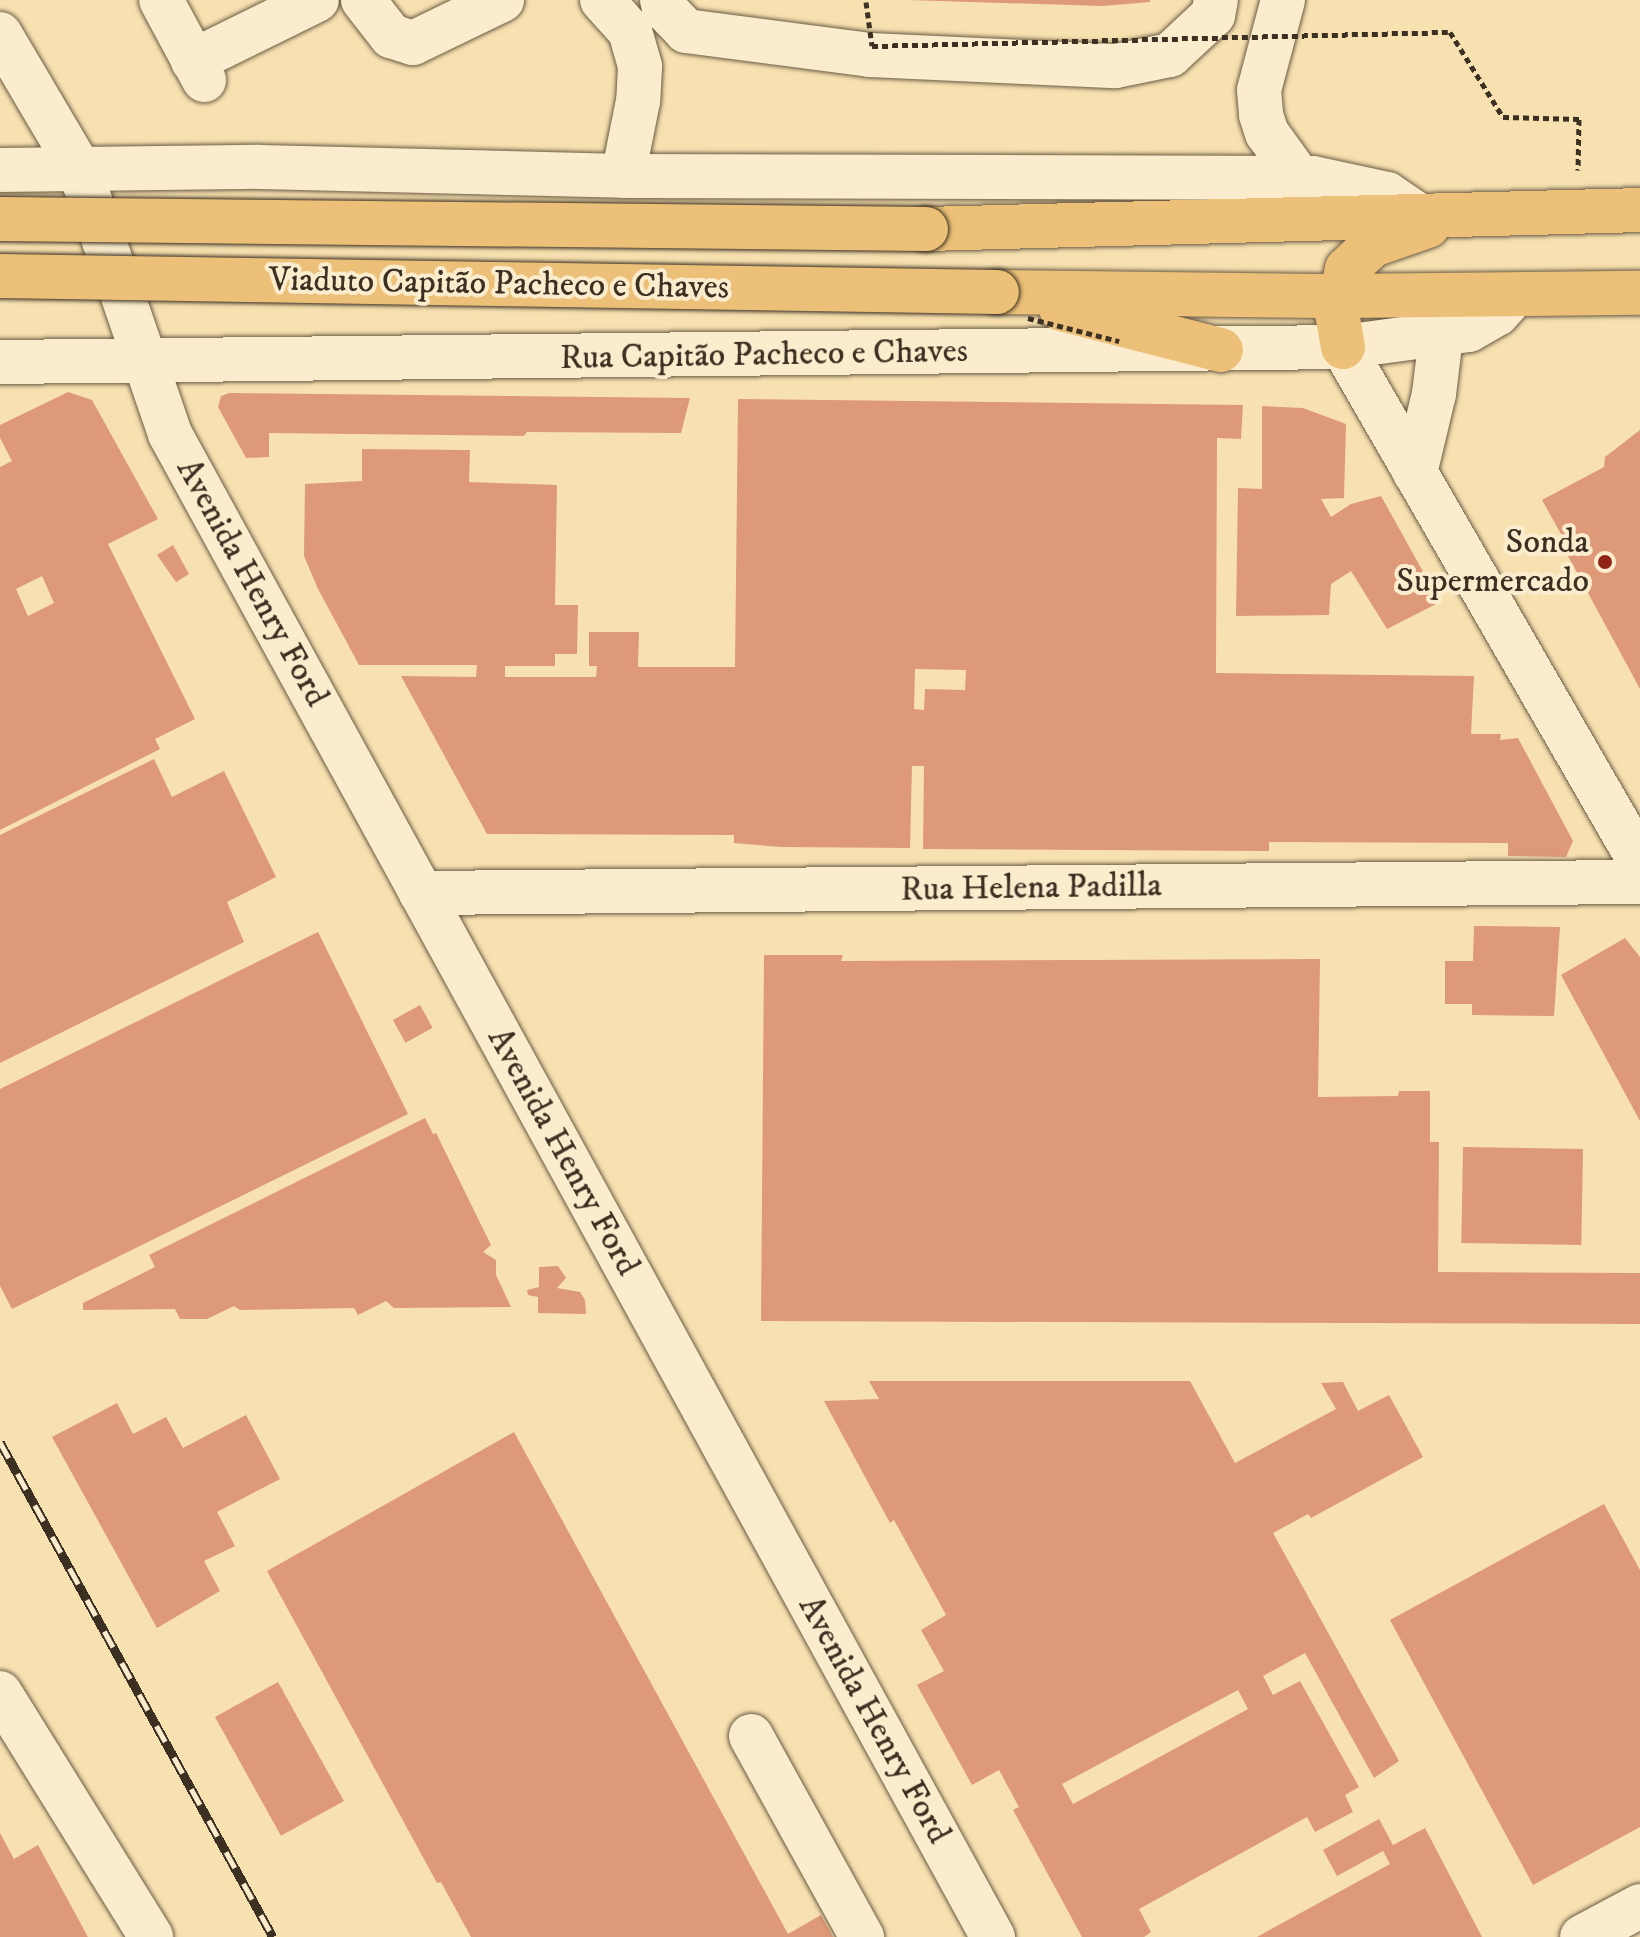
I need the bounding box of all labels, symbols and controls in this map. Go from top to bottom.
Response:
street label: Viaduto Capitão Pacheco e Chaves [269,260,729,308]
street label: Rua Capitão Pacheco e Chaves [560,331,968,379]
street label: Avenida Henry Ford [167,452,337,714]
place label: Sonda Supermercado [1396,522,1589,602]
marker: Sonda Supermercado [1596,553,1614,571]
street label: Rua Helena Padilla [900,865,1162,911]
street label: Avenida Henry Ford [478,1021,648,1283]
street label: Avenida Henry Ford [789,1589,959,1851]

